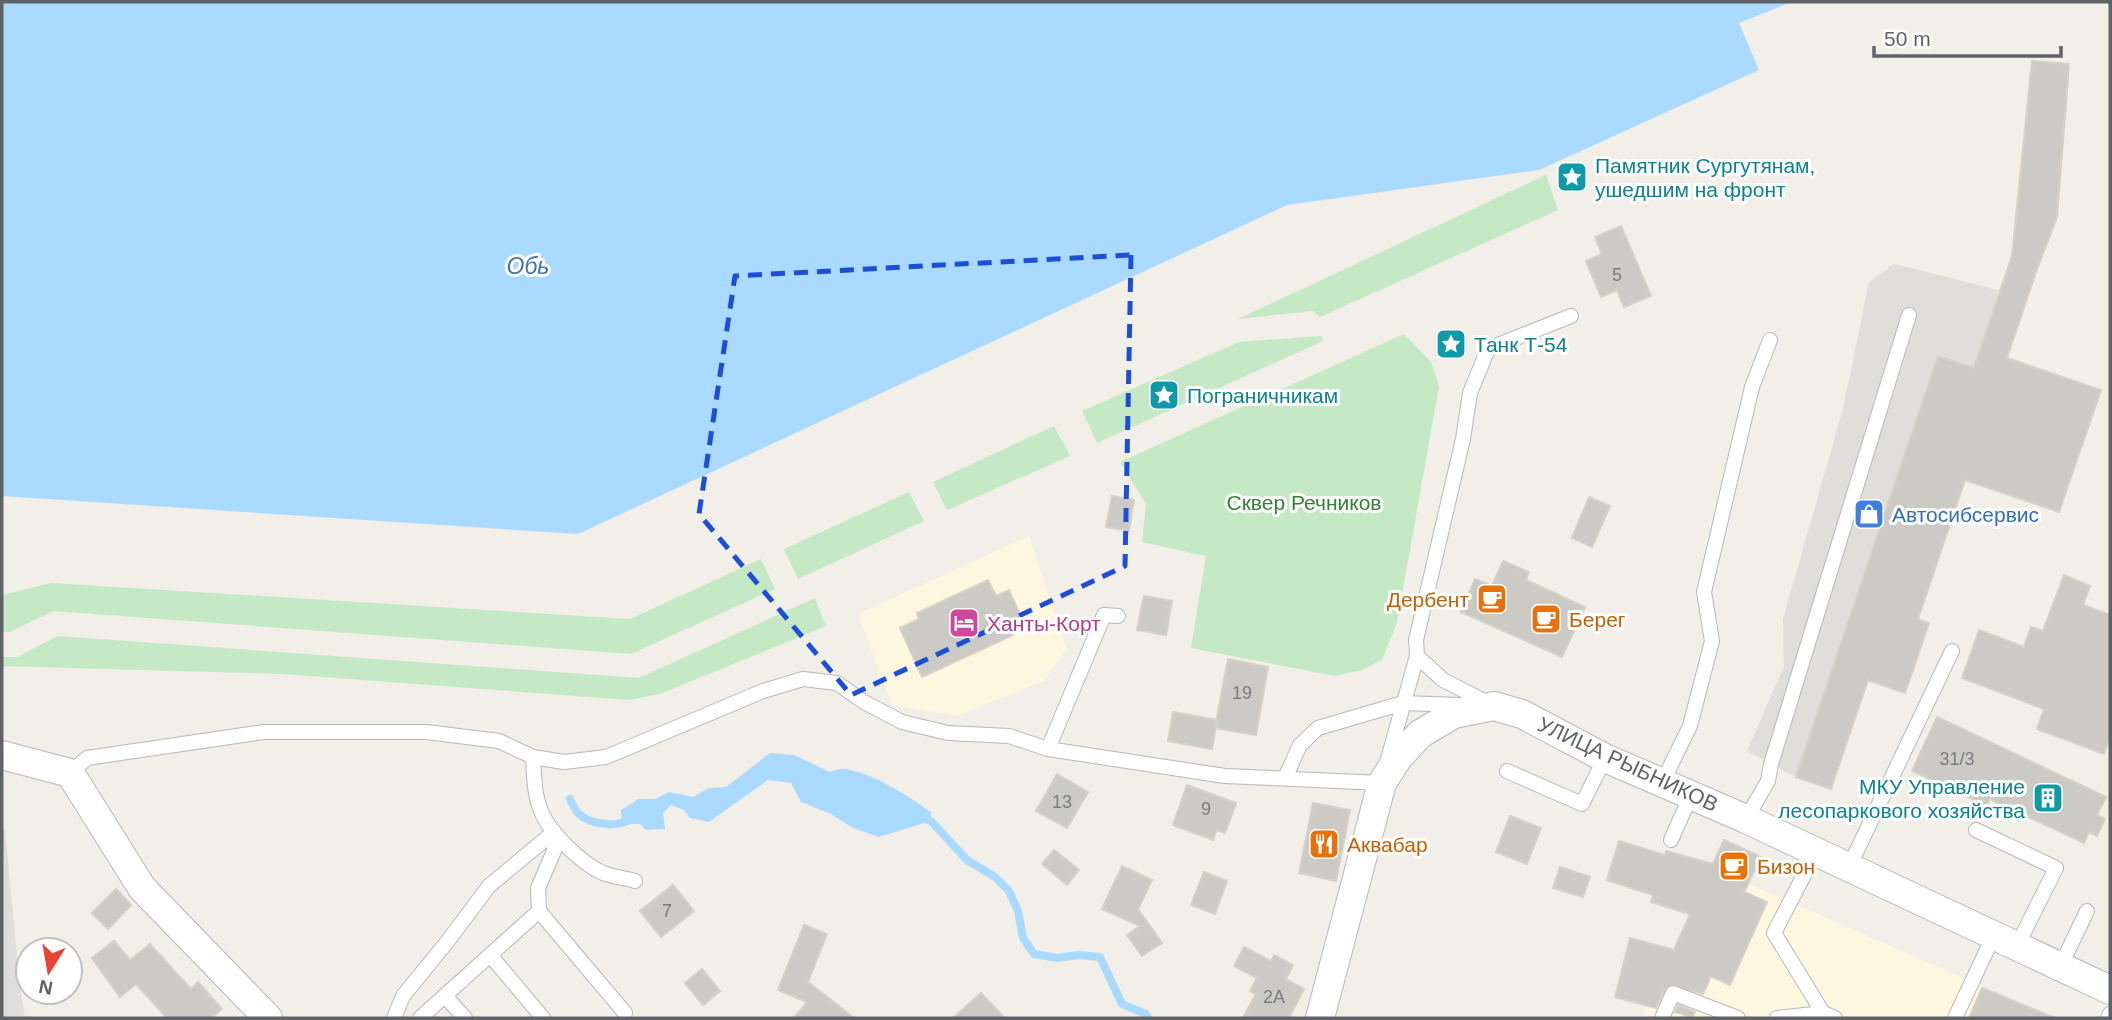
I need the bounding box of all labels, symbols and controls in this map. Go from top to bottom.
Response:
scale bar [1874,14,2061,58]
text: 50 m [1884,27,1931,50]
place label: Памятник Сургутянам, ушедшим на фронт [1595,154,1815,201]
place icon: Памятник Сургутянам, ушедшим на фронт [1555,160,1589,194]
water label: Обь [507,253,549,279]
house number: 5 [1612,265,1622,285]
place icon: Танк Т-54 [1434,327,1468,361]
place label: Танк Т-54 [1474,333,1568,356]
place icon: Пограничникам [1147,378,1181,412]
place label: Пограничникам [1187,384,1338,407]
park label: Сквер Речников [1226,491,1382,514]
shop icon: Автосибсервис [1852,497,1886,531]
place label: Автосибсервис [1892,503,2039,526]
cafe icon: Дербент [1475,582,1509,616]
place label: Дербент [1387,588,1469,611]
cafe icon: Берег [1529,602,1563,636]
hotel icon: Ханты-Корт [947,606,981,640]
place label: Берег [1569,608,1626,631]
place label: Ханты-Корт [987,612,1101,635]
house number: 19 [1232,683,1252,703]
street label: УЛИЦА РЫБНИКОВ [1534,712,1722,816]
house number: 31/3 [1939,749,1975,769]
place label: МКУ Управление лесопаркового хозяйства [1778,775,2025,822]
building icon: МКУ Управление лесопаркового хозяйства [2031,781,2065,815]
house number: 13 [1052,792,1072,812]
house number: 9 [1201,799,1211,819]
restaurant icon: Аквабар [1307,827,1341,861]
place label: Аквабар [1347,833,1428,856]
cafe icon: Бизон [1717,849,1751,883]
place label: Бизон [1757,855,1815,878]
house number: 7 [662,901,672,921]
north arrow [14,936,84,1006]
text: N [37,976,55,999]
house number: 2А [1263,987,1285,1007]

